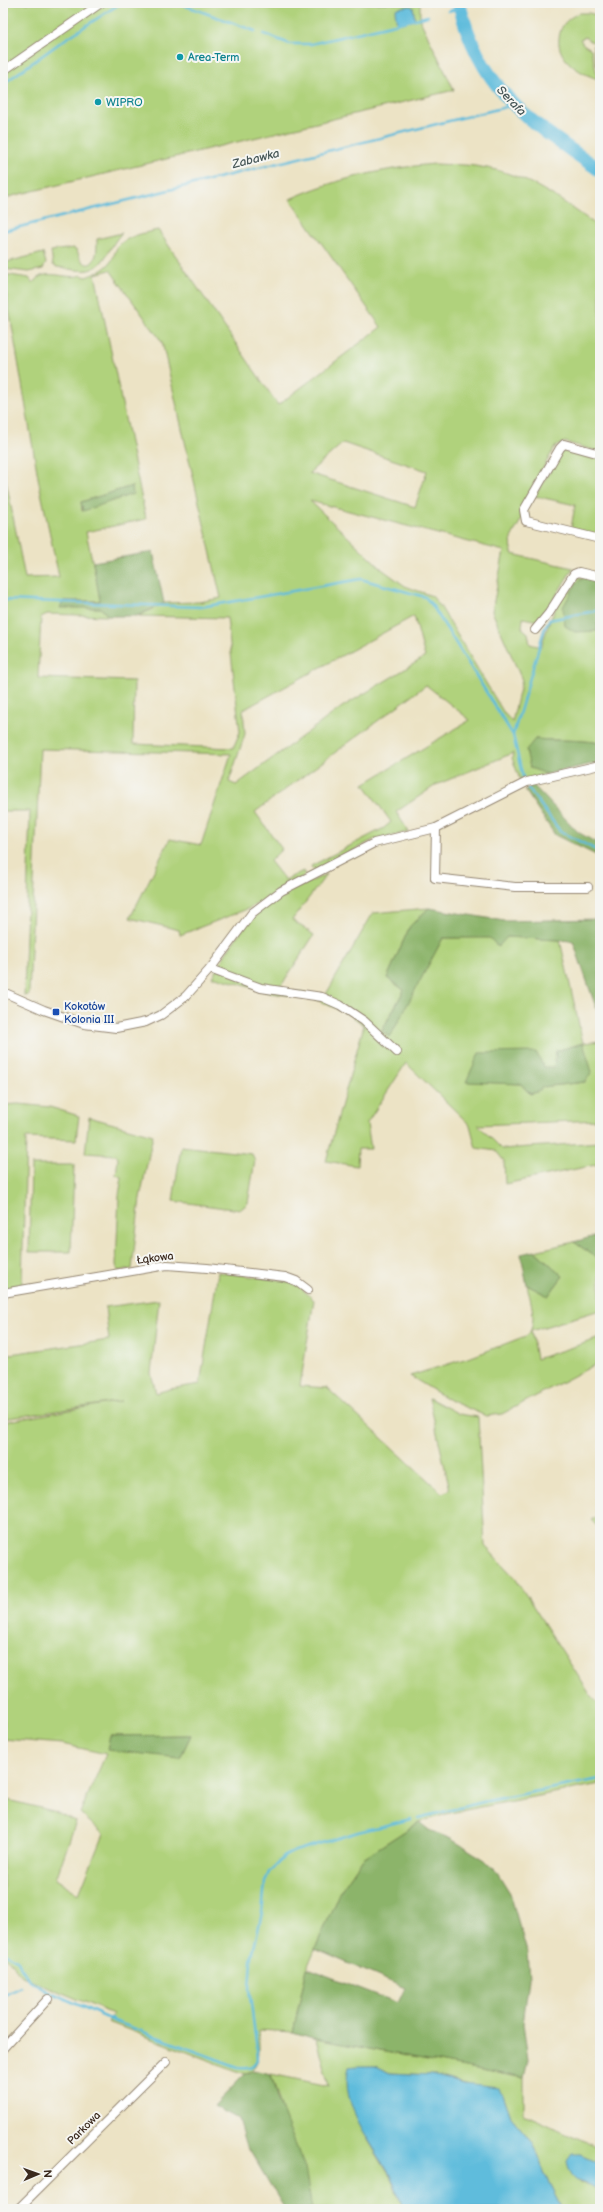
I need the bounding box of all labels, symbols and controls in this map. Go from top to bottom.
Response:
place label: Area-Term [188,51,239,64]
marker: Area-Term [175,52,185,62]
water label: Serafa [493,83,529,119]
place label: WIPRO [106,96,143,109]
marker: WIPRO [93,97,103,107]
water label: Zabawka [230,146,281,172]
place label: Kokotów Kolonia III [64,1000,115,1026]
marker: Kokotów Kolonia III [51,1007,61,1017]
street label: Łąkowa [136,1249,174,1267]
street label: Parkowa [65,2109,103,2147]
north arrow [18,2154,58,2194]
text: N [41,2169,54,2178]

